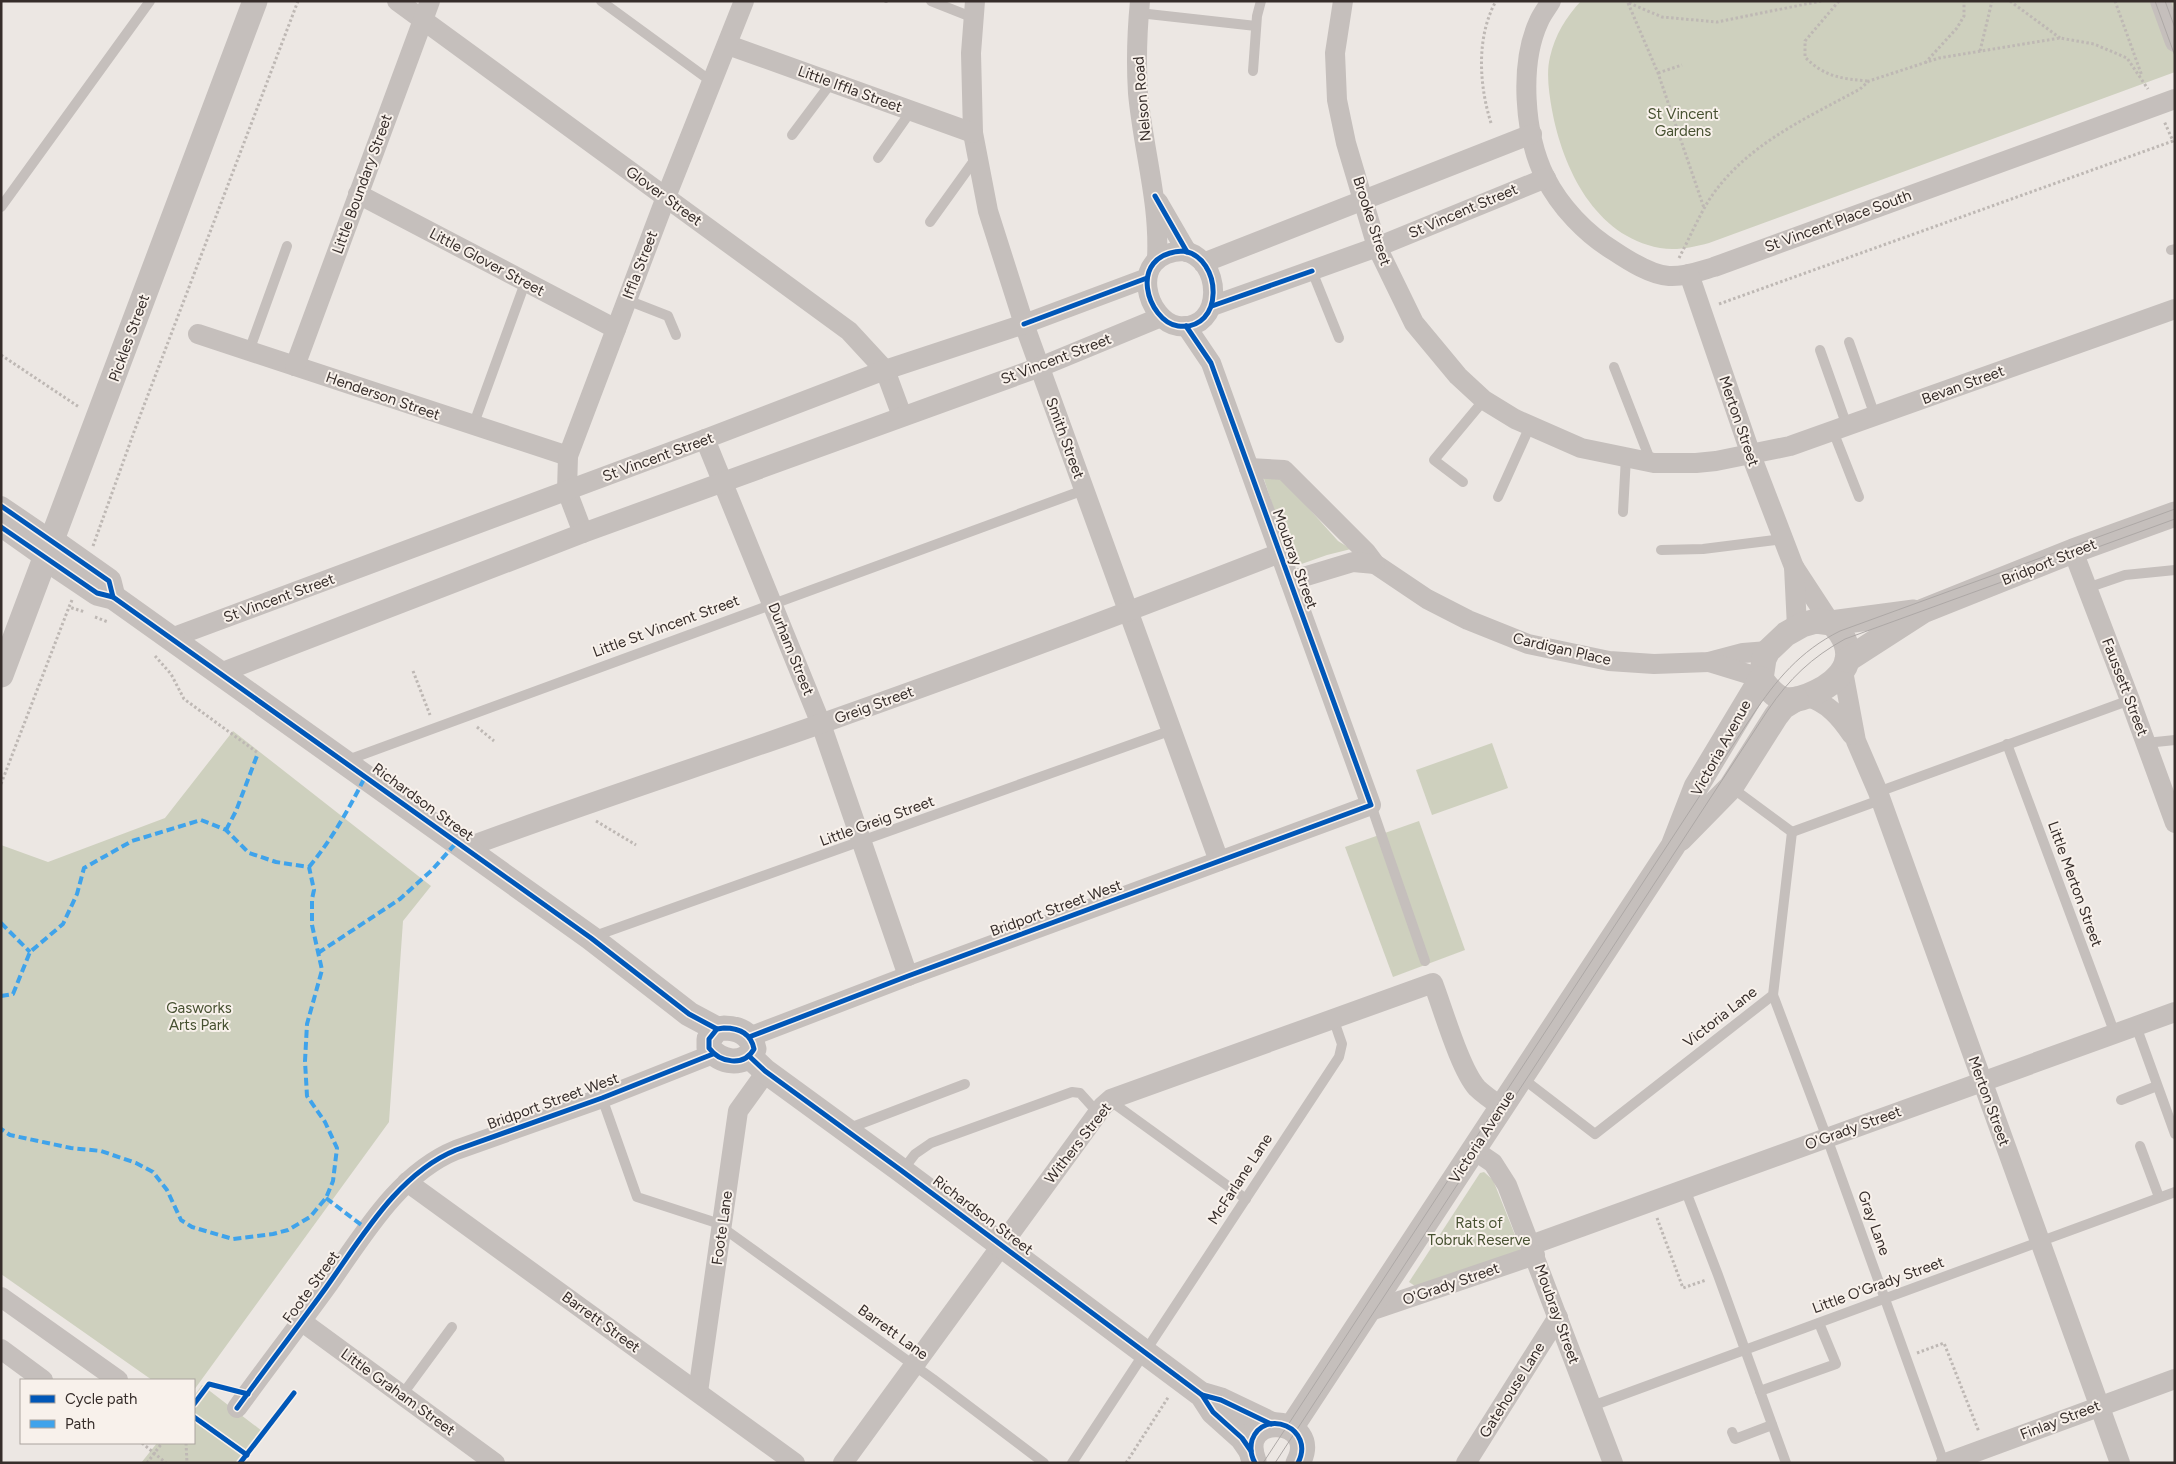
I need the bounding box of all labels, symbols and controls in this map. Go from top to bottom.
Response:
street label: Nelson Road [1129,56,1155,142]
street label: Little Iffla Street [795,62,905,116]
park label: St Vincent Gardens [1647,105,1719,140]
street label: Little Boundary Street [328,111,396,256]
street label: Glover Street [622,162,706,230]
street label: Brooke Street [1349,174,1395,268]
street label: St Vincent Street [1406,180,1521,242]
street label: St Vincent Place South [1762,186,1914,256]
street label: Little Glover Street [426,224,548,300]
street label: Iffla Street [619,228,661,302]
street label: Pickles Street [105,292,153,384]
street label: St Vincent Street [998,330,1114,388]
street label: Bevan Street [1919,362,2007,408]
street label: Henderson Street [324,368,443,424]
street label: Merton Street [1715,373,1763,469]
street label: Smith Street [1042,395,1088,481]
street label: St Vincent Street [600,428,716,485]
street label: Moubray Street [1269,507,1321,612]
street label: Bridport Street [1999,535,2099,589]
street label: St Vincent Street [221,569,337,626]
street label: Little St Vincent Street [590,591,742,661]
street label: Durham Street [764,600,818,698]
street label: Cardigan Place [1511,629,1613,669]
street label: Faussett Street [2098,636,2152,739]
street label: Greig Street [832,682,916,728]
street label: Victoria Avenue [1687,697,1755,799]
street label: Richardson Street [369,759,477,845]
street label: Little Greig Street [817,792,937,850]
street label: Little Merton Street [2044,819,2106,949]
street label: Bridport Street West [988,876,1125,940]
street label: Victoria Lane [1680,983,1760,1051]
park label: Gasworks Arts Park [166,999,232,1034]
street label: Merton Street [1964,1054,2014,1149]
street label: Bridport Street West [485,1069,622,1133]
street label: Victoria Avenue [1445,1087,1519,1187]
street label: Withers Street [1041,1099,1115,1187]
street label: O'Grady Street [1802,1102,1904,1154]
street label: McFarlane Lane [1204,1130,1276,1228]
street label: Richardson Street [929,1172,1037,1259]
street label: Gray Lane [1854,1188,1894,1258]
street label: Foote Lane [708,1190,736,1266]
park label: Rats of Tobruk Reserve [1428,1214,1530,1249]
street label: Foote Street [279,1247,343,1327]
street label: Little O'Grady Street [1810,1253,1947,1317]
street label: O'Grady Street [1400,1259,1502,1309]
street label: Moubray Street [1531,1262,1583,1367]
street label: Barrett Street [558,1288,644,1357]
street label: Barrett Lane [854,1301,932,1363]
street label: Gatehouse Lane [1475,1339,1549,1441]
street label: Little Graham Street [338,1345,459,1440]
legend [20,1379,195,1444]
text: Cycle path [65,1390,137,1408]
street label: Finlay Street [2017,1396,2103,1444]
text: Path [65,1415,95,1433]

